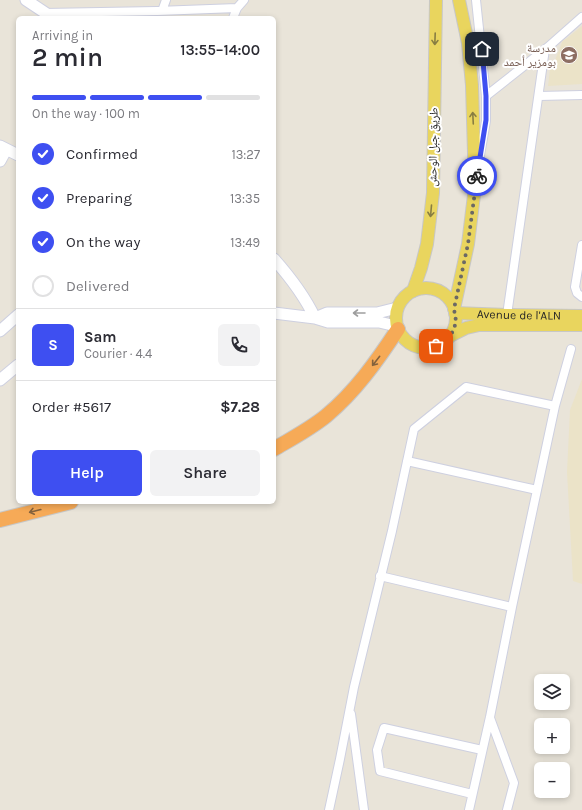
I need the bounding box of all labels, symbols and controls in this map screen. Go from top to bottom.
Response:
text: Arriving in [32,28,93,43]
one-way arrow [431,32,438,45]
pin [465,32,499,66]
icon: home [471,38,493,60]
text: 13:55–14:00 [180,41,260,59]
place label: مدرسة بومزير أحمد [504,41,556,69]
text: 2 min [32,42,103,73]
school or university icon: مدرسة بومزير أحمد [559,45,579,65]
text: On the way · 100 m [32,106,140,121]
street label: طريق جبل الوحش [425,107,441,187]
one-way arrow [469,112,477,125]
icon: check [32,143,54,165]
text: Confirmed [66,145,138,163]
text: 13:27 [231,147,260,162]
courier [457,156,497,196]
icon: bike [466,165,488,187]
icon: check [32,187,54,209]
text: Preparing [66,189,132,207]
text: 13:35 [230,191,260,206]
one-way arrow [428,204,435,217]
icon: check [32,231,54,253]
text: On the way [66,233,140,251]
text: 13:49 [230,235,260,250]
text: Delivered [66,277,130,295]
street label: Avenue de l'ALN [477,307,561,323]
one-way arrow [353,309,366,317]
button: phone [218,324,260,366]
text: Sam [84,328,117,346]
pin [419,329,453,363]
icon: bag [425,335,447,357]
text: S [48,336,58,354]
text: Courier · 4.4 [84,346,152,361]
one-way arrow [371,356,380,367]
text: Order #5617 [32,398,111,416]
text: $7.28 [220,398,260,416]
button: Help [32,450,142,496]
button: Share [150,450,260,496]
one-way arrow [29,507,42,515]
map controls [534,674,570,798]
button: layers [534,674,570,710]
button: + [534,718,570,754]
button: − [534,762,570,798]

